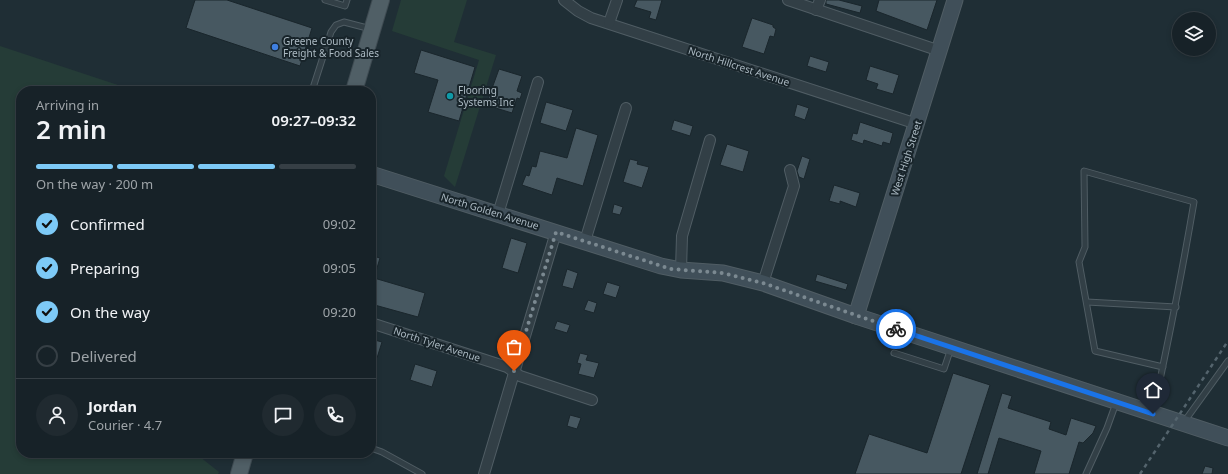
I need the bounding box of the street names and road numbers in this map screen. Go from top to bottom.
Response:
street label: North Hillcrest Avenue [687,43,792,89]
street label: West High Street [887,118,925,198]
street label: North Golden Avenue [439,189,541,233]
street label: North Tyler Avenue [392,323,483,365]

